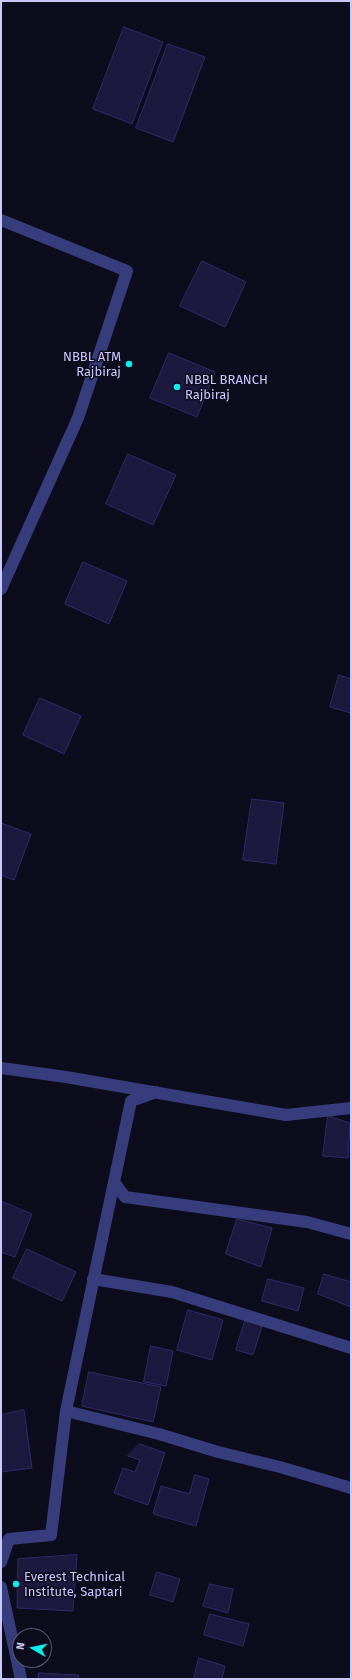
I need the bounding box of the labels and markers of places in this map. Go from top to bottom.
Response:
place label: NBBL ATM Rajbiraj [63,349,121,380]
marker: NBBL ATM Rajbiraj [124,359,134,369]
place label: NBBL BRANCH Rajbiraj [185,372,268,403]
marker: NBBL BRANCH Rajbiraj [172,382,182,392]
place label: Everest Technical Institute, Saptari [24,1569,125,1600]
marker: Everest Technical Institute, Saptari [11,1579,21,1589]

